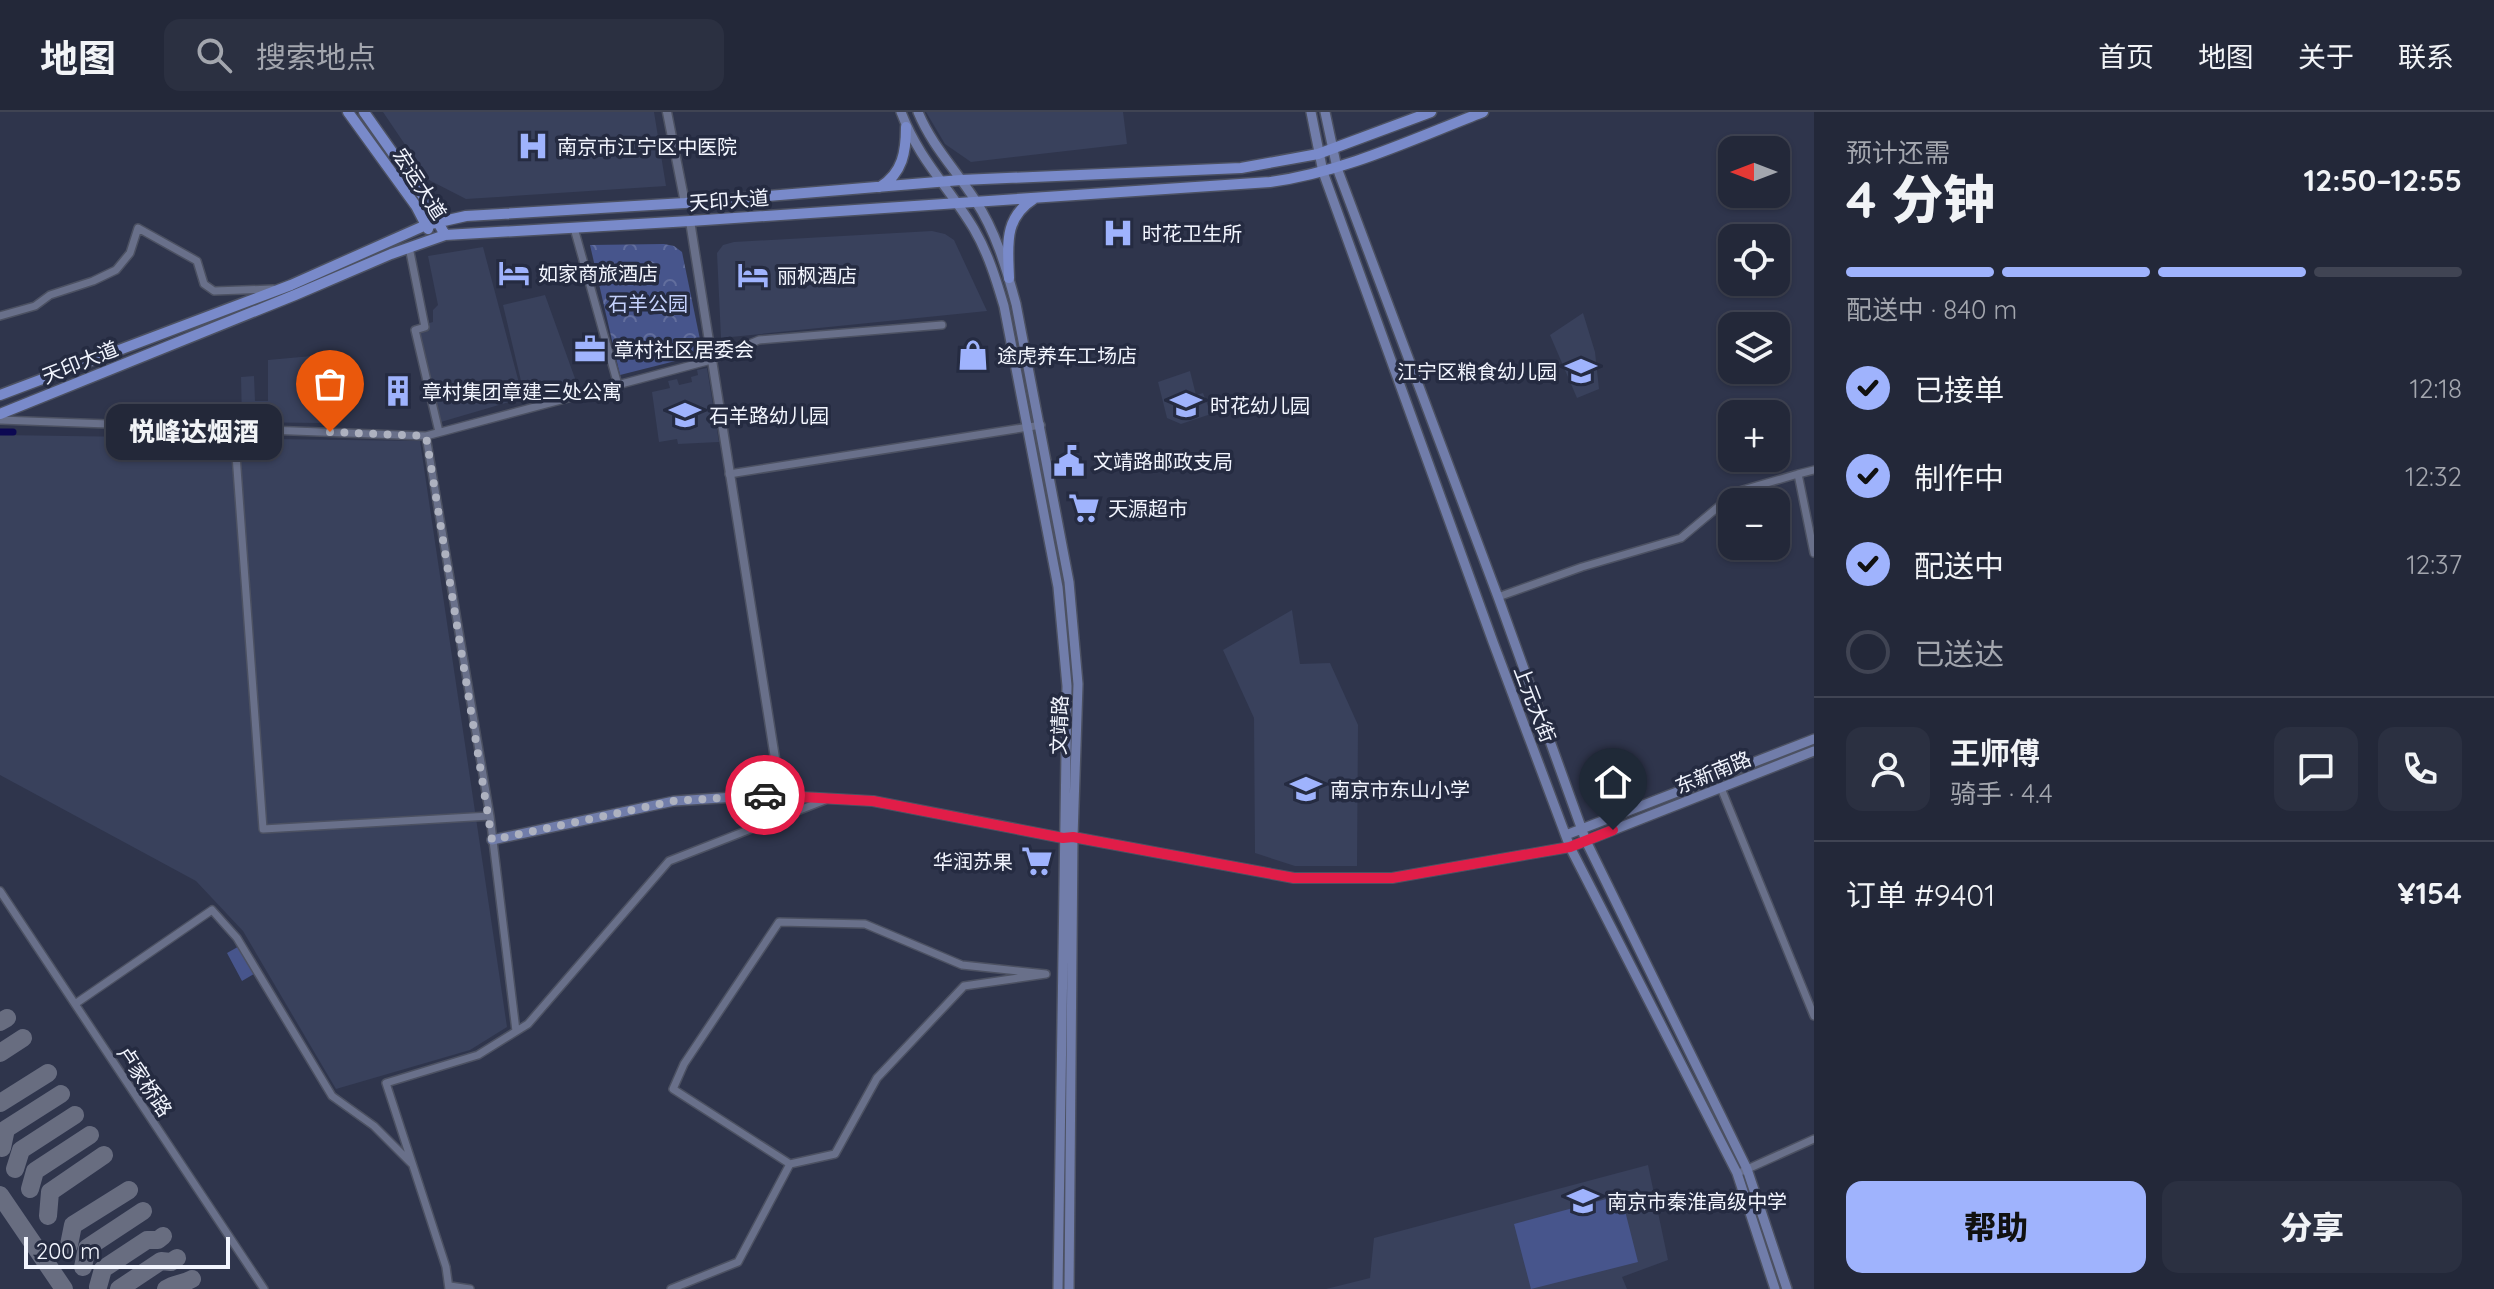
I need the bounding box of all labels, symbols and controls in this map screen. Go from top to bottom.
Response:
search box [164,19,724,91]
icon: search [192,33,236,77]
text: 地图 [40,34,116,82]
text: 搜索地点 [256,38,376,76]
text: 首页 [2098,39,2154,74]
text: 地图 [2198,39,2254,74]
text: 关于 [2298,39,2354,74]
text: 联系 [2398,39,2454,74]
hospital icon: 南京市江宁区中医院 [516,129,550,163]
place label: 南京市江宁区中医院 [557,134,737,159]
north arrow [1718,136,1790,208]
map controls [1718,136,1790,560]
text: 预计还需 [1846,136,1950,169]
street label: 宏运大道 [388,144,452,224]
text: 12:50–12:55 [2304,161,2462,199]
text: 4 分钟 [1846,166,1995,231]
street label: 天印大道 [688,185,770,215]
hospital icon: 时花卫生所 [1101,216,1135,250]
place label: 时花卫生所 [1142,221,1242,246]
button: locate [1718,224,1790,296]
hotel icon: 如家商旅酒店 [497,256,531,290]
hotel icon: 丽枫酒店 [736,258,770,292]
place label: 如家商旅酒店 [538,261,658,286]
place label: 丽枫酒店 [777,263,857,288]
park label: 石羊公园 [608,291,688,316]
text: 配送中 · 840 m [1846,293,2017,326]
button: layers [1718,312,1790,384]
office icon: 章村社区居委会 [573,332,607,366]
street label: 天印大道 [38,335,122,389]
place label: 章村社区居委会 [614,337,754,362]
shop icon: 途虎养车工场店 [956,338,990,372]
place label: 途虎养车工场店 [997,343,1137,368]
pin [296,350,364,432]
school or university icon: 江宁区粮食幼儿园 [1564,354,1598,388]
place label: 江宁区粮食幼儿园 [1397,359,1557,384]
icon: bag [308,362,352,406]
icon: check [1846,366,1890,410]
text: 已接单 [1914,371,2004,409]
text: 12:18 [2409,372,2462,405]
building icon: 章村集团章建三处公寓 [381,374,415,408]
place label: 章村集团章建三处公寓 [422,379,622,404]
school or university icon: 时花幼儿园 [1169,388,1203,422]
place label: 时花幼儿园 [1210,393,1310,418]
school or university icon: 石羊路幼儿园 [668,398,702,432]
button: + [1718,400,1790,472]
place label: 石羊路幼儿园 [709,403,829,428]
callout: 悦峰达烟酒 [106,404,282,460]
text: 悦峰达烟酒 [129,415,259,448]
public building icon: 文靖路邮政支局 [1052,444,1086,478]
place label: 文靖路邮政支局 [1093,449,1233,474]
icon: check [1846,454,1890,498]
text: 制作中 [1914,459,2004,497]
text: 12:32 [2405,460,2462,493]
button: − [1718,488,1790,560]
supermarket icon: 天源超市 [1067,491,1101,525]
place label: 天源超市 [1108,496,1188,521]
icon: check [1846,542,1890,586]
text: 配送中 [1914,547,2004,585]
text: 12:37 [2406,548,2462,581]
text: 已送达 [1914,635,2004,673]
street label: 上元大街 [1509,662,1561,746]
street label: 文靖路 [1045,695,1073,755]
button: person [1846,727,1930,811]
button: chat [2274,727,2358,811]
button: phone [2378,727,2462,811]
text: 王师傅 [1950,734,2040,772]
street label: 东新南路 [1671,745,1755,799]
pin [1579,748,1647,830]
courier [725,755,805,835]
icon: home [1591,760,1635,804]
school or university icon: 南京市东山小学 [1289,772,1323,806]
icon: car [743,773,787,817]
place label: 南京市东山小学 [1330,777,1470,802]
text: 骑手 · 4.4 [1950,777,2053,810]
supermarket icon: 华润苏果 [1020,844,1054,878]
place label: 华润苏果 [933,849,1013,874]
text: ¥154 [2398,874,2462,912]
text: 订单 #9401 [1846,876,1995,914]
street label: 卢家桥路 [112,1041,178,1121]
button: 帮助 [1846,1181,2146,1273]
button: 分享 [2162,1181,2462,1273]
school or university icon: 南京市秦淮高级中学 [1566,1184,1600,1218]
place label: 南京市秦淮高级中学 [1607,1189,1787,1214]
scale bar [24,1233,230,1269]
text: 200 m [36,1237,100,1265]

